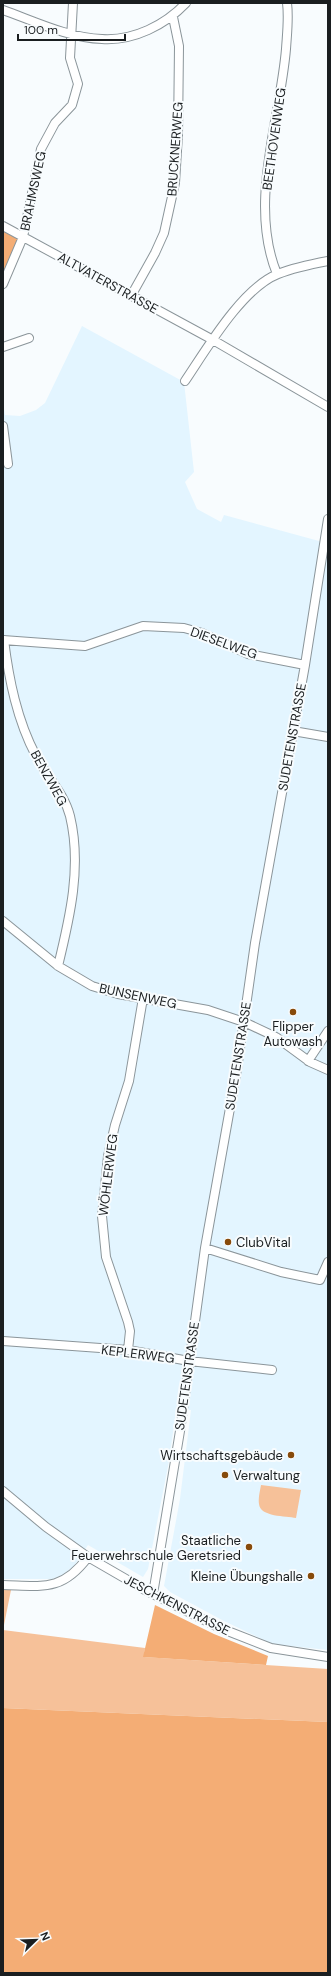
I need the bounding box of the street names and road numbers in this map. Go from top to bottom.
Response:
street label: BEETHOVENWEG [258,87,290,191]
street label: BRUCKNERWEG [163,101,187,197]
street label: BRAHMSWEG [16,149,50,232]
street label: ALTVATERSTRASSE [55,248,161,318]
street label: DIESELWEG [188,623,260,663]
street label: SUDETENSTRASSE [274,682,310,792]
street label: BENZWEG [27,747,71,809]
street label: BUNSENWEG [98,979,179,1013]
street label: SUDETENSTRASSE [221,1001,255,1111]
street label: WÖHLERWEG [95,1133,121,1217]
street label: SUDETENSTRASSE [171,1321,203,1431]
street label: KEPLERWEG [100,1341,176,1367]
street label: JESCHKENSTRASSE [121,1571,233,1639]

